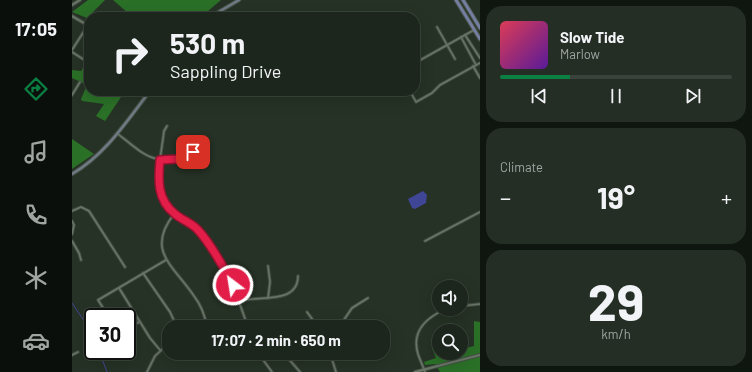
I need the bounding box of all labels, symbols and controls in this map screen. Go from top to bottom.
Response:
text: 17:05 [15,18,57,40]
text: 530 m [170,26,245,60]
icon: right [104,28,156,80]
text: Slow Tide [560,28,624,46]
text: Marlow [560,46,600,62]
text: Sappling Drive [170,60,281,82]
icon: directions [22,75,50,103]
icon: previous [528,85,550,107]
icon: pause [605,85,627,107]
icon: next [682,85,704,107]
pin [176,135,210,169]
icon: music [22,138,50,166]
icon: arrive [182,141,204,163]
text: Climate [500,159,543,175]
text: 19° [597,179,635,215]
text: − [500,184,511,210]
text: + [721,184,732,210]
icon: phone [22,201,50,229]
icon: climate [22,264,50,292]
position arrow [212,264,254,306]
text: 29 [588,269,644,331]
map controls [432,280,468,360]
button: sound [432,280,468,316]
speed limit sign: 30 [84,308,136,360]
button: search [432,324,468,360]
text: km/h [601,326,631,342]
icon: car [22,327,50,355]
text: 17:07 · 2 min · 650 m [211,331,341,349]

